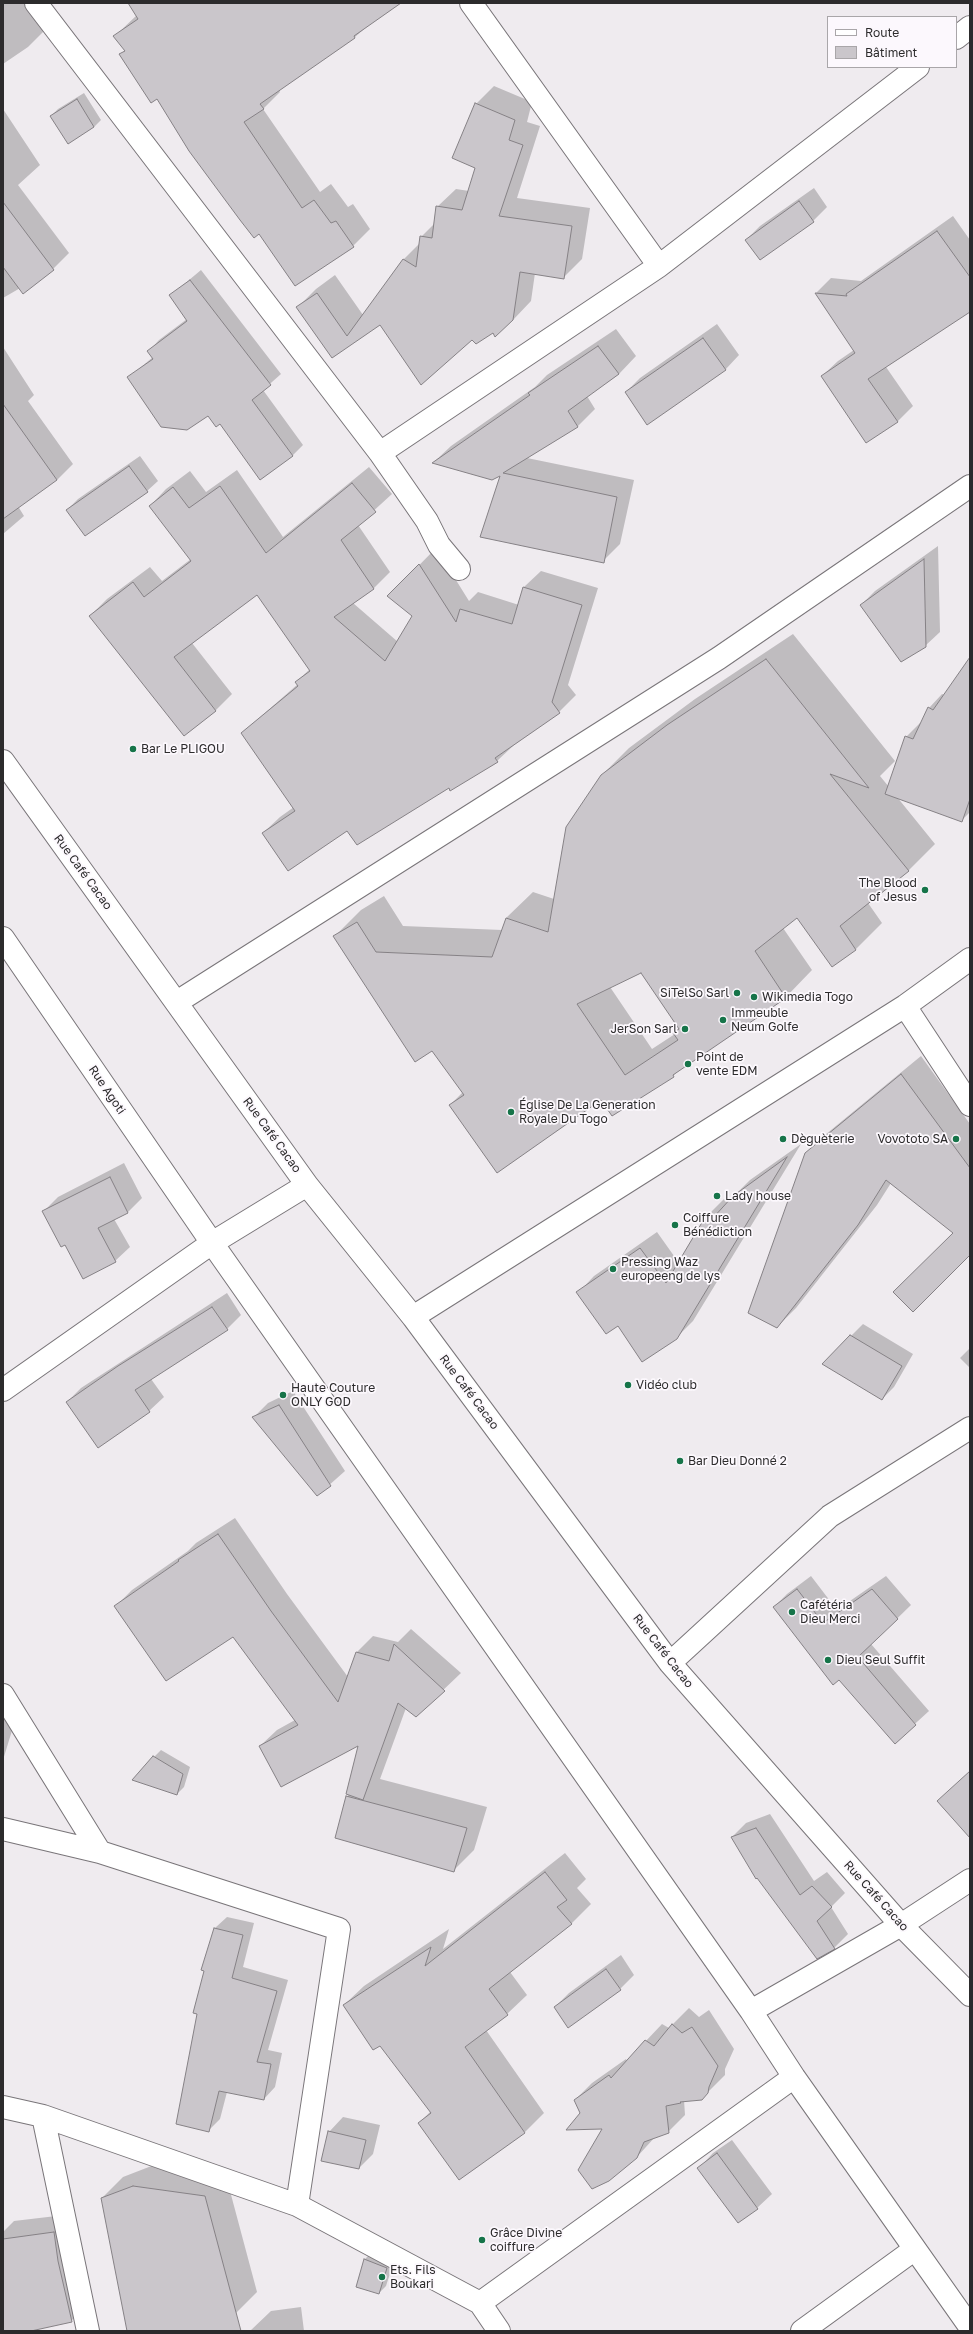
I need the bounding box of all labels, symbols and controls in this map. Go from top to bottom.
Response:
legend [827,16,957,68]
text: Route [865,25,899,40]
text: Bâtiment [865,45,917,60]
place label: Bar Le PLIGOU [141,742,225,756]
marker: Bar Le PLIGOU [128,744,138,754]
street label: Rue Café Cacao [51,831,115,913]
place label: The Blood of Jesus [859,876,917,904]
marker: The Blood of Jesus [920,885,930,895]
place label: SiTelSo Sarl [660,986,729,1000]
marker: SiTelSo Sarl [732,988,742,998]
place label: Wikimedia Togo [762,990,853,1004]
marker: Wikimedia Togo [749,992,759,1002]
place label: Immeuble Neum Golfe [731,1006,798,1034]
marker: Immeuble Neum Golfe [718,1015,728,1025]
place label: JerSon Sarl [610,1022,677,1036]
marker: JerSon Sarl [680,1024,690,1034]
place label: Point de vente EDM [696,1050,757,1078]
marker: Point de vente EDM [683,1059,693,1069]
street label: Rue Agoti [85,1063,129,1117]
street label: Rue Café Cacao [240,1094,304,1176]
place label: Église De La Generation Royale Du Togo [519,1098,656,1126]
marker: Église De La Generation Royale Du Togo [506,1107,516,1117]
place label: Dèguèterie [791,1132,855,1146]
place label: Vovototo SA [877,1132,948,1146]
marker: Dèguèterie [778,1134,788,1144]
marker: Vovototo SA [951,1134,961,1144]
place label: Lady house [725,1189,791,1203]
marker: Lady house [712,1191,722,1201]
place label: Coiffure Bénédiction [683,1211,752,1239]
marker: Coiffure Bénédiction [670,1220,680,1230]
place label: Pressing Waz europeeng de lys [621,1255,720,1283]
marker: Pressing Waz europeeng de lys [608,1264,618,1274]
street label: Rue Café Cacao [436,1352,502,1432]
place label: Vidéo club [636,1378,697,1392]
marker: Vidéo club [623,1380,633,1390]
place label: Haute Couture ONLY GOD [291,1381,375,1409]
marker: Haute Couture ONLY GOD [278,1390,288,1400]
place label: Bar Dieu Donné 2 [688,1454,787,1468]
marker: Bar Dieu Donné 2 [675,1456,685,1466]
place label: Cafétéria Dieu Merci [800,1598,860,1626]
marker: Cafétéria Dieu Merci [787,1607,797,1617]
street label: Rue Café Cacao [630,1611,696,1691]
place label: Dieu Seul Suffit [836,1653,925,1667]
marker: Dieu Seul Suffit [823,1655,833,1665]
street label: Rue Café Cacao [841,1858,911,1934]
place label: Grâce Divine coiffure [490,2226,562,2254]
marker: Grâce Divine coiffure [477,2235,487,2245]
place label: Ets. Fils Boukari [390,2263,436,2291]
marker: Ets. Fils Boukari [377,2272,387,2282]

